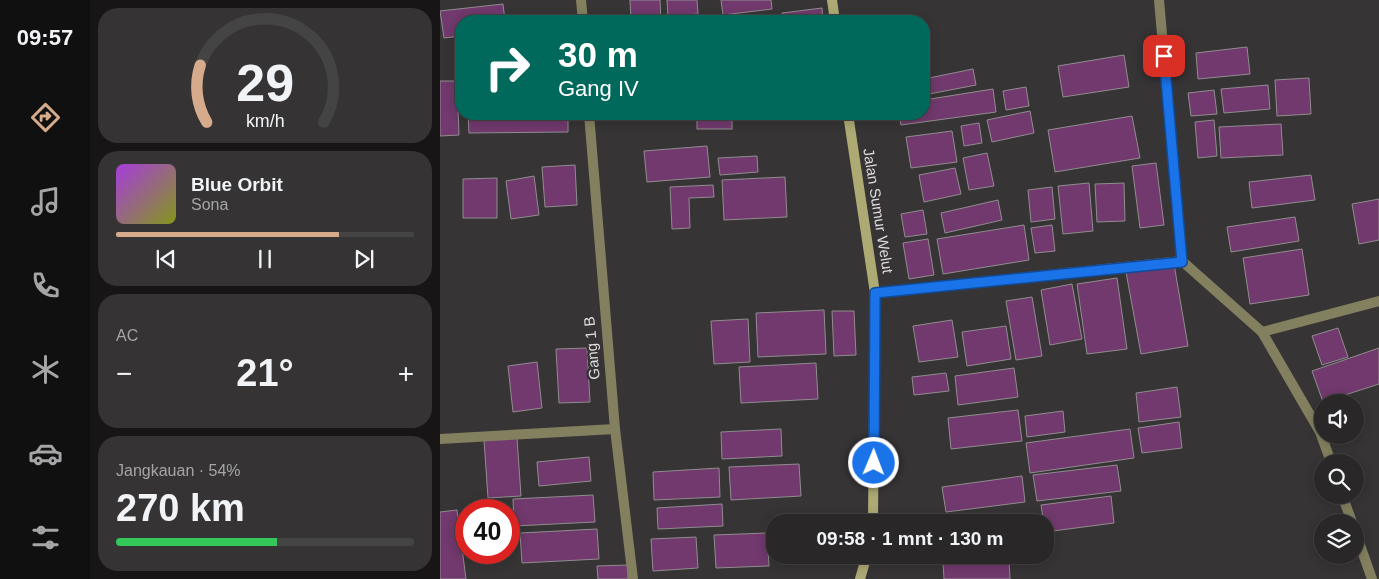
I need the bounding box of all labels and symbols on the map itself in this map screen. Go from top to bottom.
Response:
pin [1143,35,1185,77]
street label: Jalan Sumur Welut [860,147,897,276]
street label: Gang 1 B [580,316,603,380]
position arrow [847,436,899,488]
speed limit sign: 40 [455,499,520,564]

